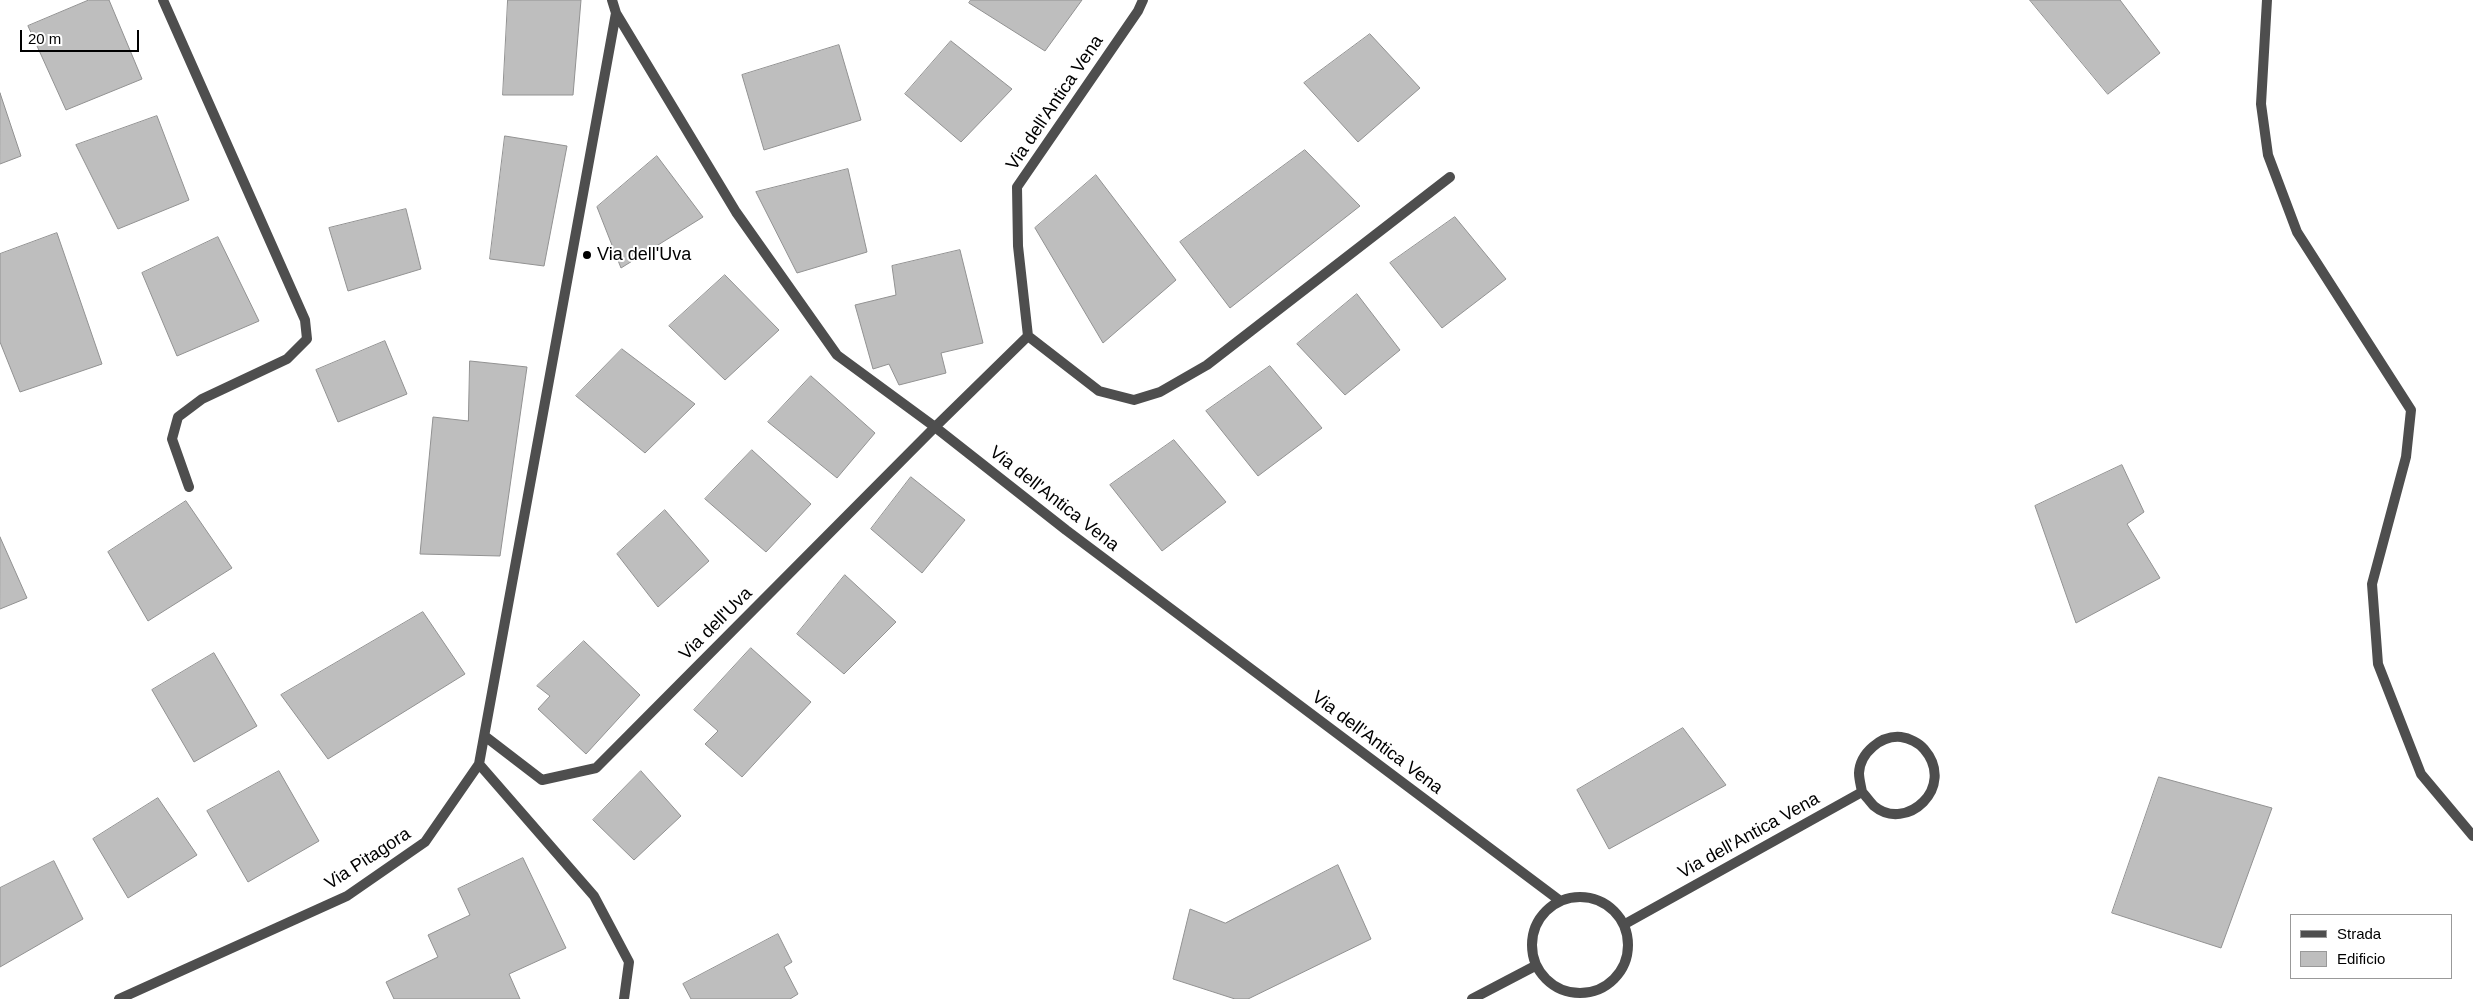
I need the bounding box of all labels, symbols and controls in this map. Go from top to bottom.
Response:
scale bar [22,20,141,52]
text: 20 m [28,30,61,47]
street label: Via dell'Antica Vena [1002,31,1108,175]
place label: Via dell'Uva [597,244,691,266]
marker: Via dell'Uva [581,249,593,261]
street label: Via dell'Antica Vena [985,442,1123,556]
street label: Via dell'Uva [675,583,757,665]
street label: Via dell'Antica Vena [1307,687,1447,799]
street label: Via dell'Antica Vena [1675,788,1823,884]
street label: Via Pitagora [321,823,415,895]
legend [2290,914,2453,979]
text: Strada [2337,925,2381,942]
text: Edificio [2337,950,2385,967]

